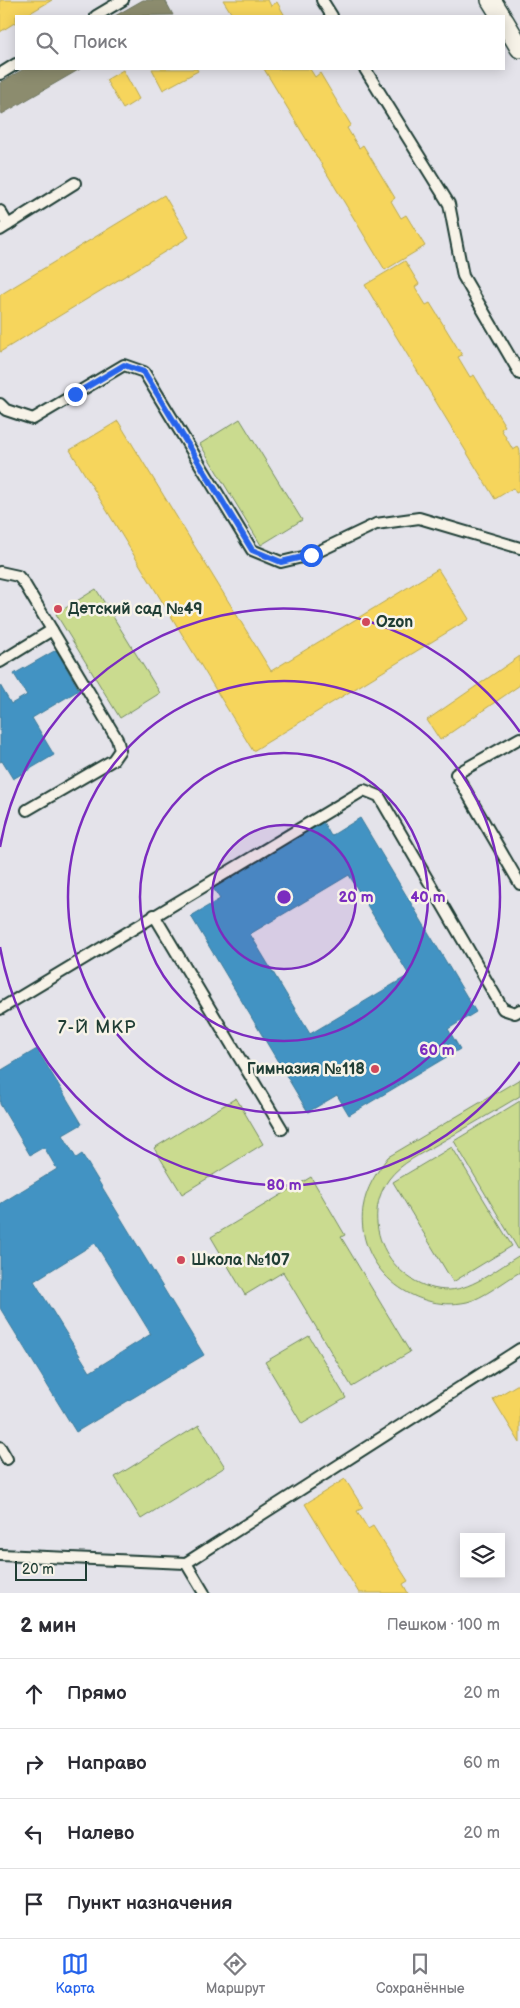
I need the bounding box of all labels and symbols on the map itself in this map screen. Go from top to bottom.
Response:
route end [64,383,87,406]
route start [300,544,323,567]
place label: Детский сад №49 [68,600,203,619]
marker: Детский сад №49 [52,603,64,615]
place label: Ozon [376,613,413,632]
marker: Ozon [360,616,372,628]
centre of rings [275,888,293,906]
text: 20 m [339,888,374,907]
text: 40 m [410,888,446,907]
district label: 7-Й МКР [58,1017,136,1038]
text: 60 m [419,1041,455,1060]
place label: Гимназия №118 [247,1060,365,1079]
marker: Гимназия №118 [369,1063,381,1075]
text: 80 m [266,1176,302,1195]
place label: Школа №107 [191,1251,290,1270]
marker: Школа №107 [175,1254,187,1266]
scale bar [15,1558,88,1581]

